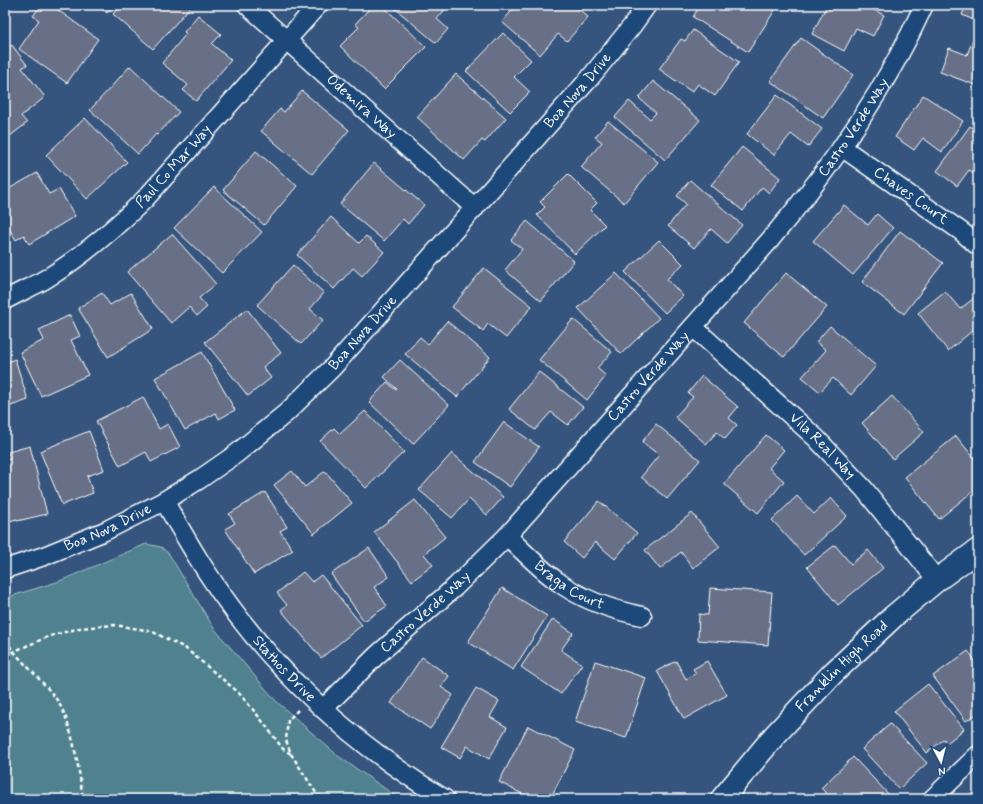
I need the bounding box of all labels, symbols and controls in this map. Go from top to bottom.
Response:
street label: Boa Nova Drive [540,49,616,133]
street label: Odemira Way [322,70,401,144]
street label: Castro Verde Way [814,74,894,181]
street label: Paul Co Mar Way [131,121,217,213]
street label: Chaves Court [869,162,952,229]
street label: Boa Nova Drive [324,291,402,375]
street label: Castro Verde Way [603,327,694,426]
street label: Vila Real Way [785,408,860,484]
street label: Boa Nova Drive [61,499,155,557]
street label: Braga Court [529,556,607,615]
street label: Castro Verde Way [376,567,475,658]
street label: Franklin High Road [791,616,893,717]
street label: Stathos Drive [248,632,320,707]
north arrow [921,742,961,782]
text: N [938,764,947,778]

